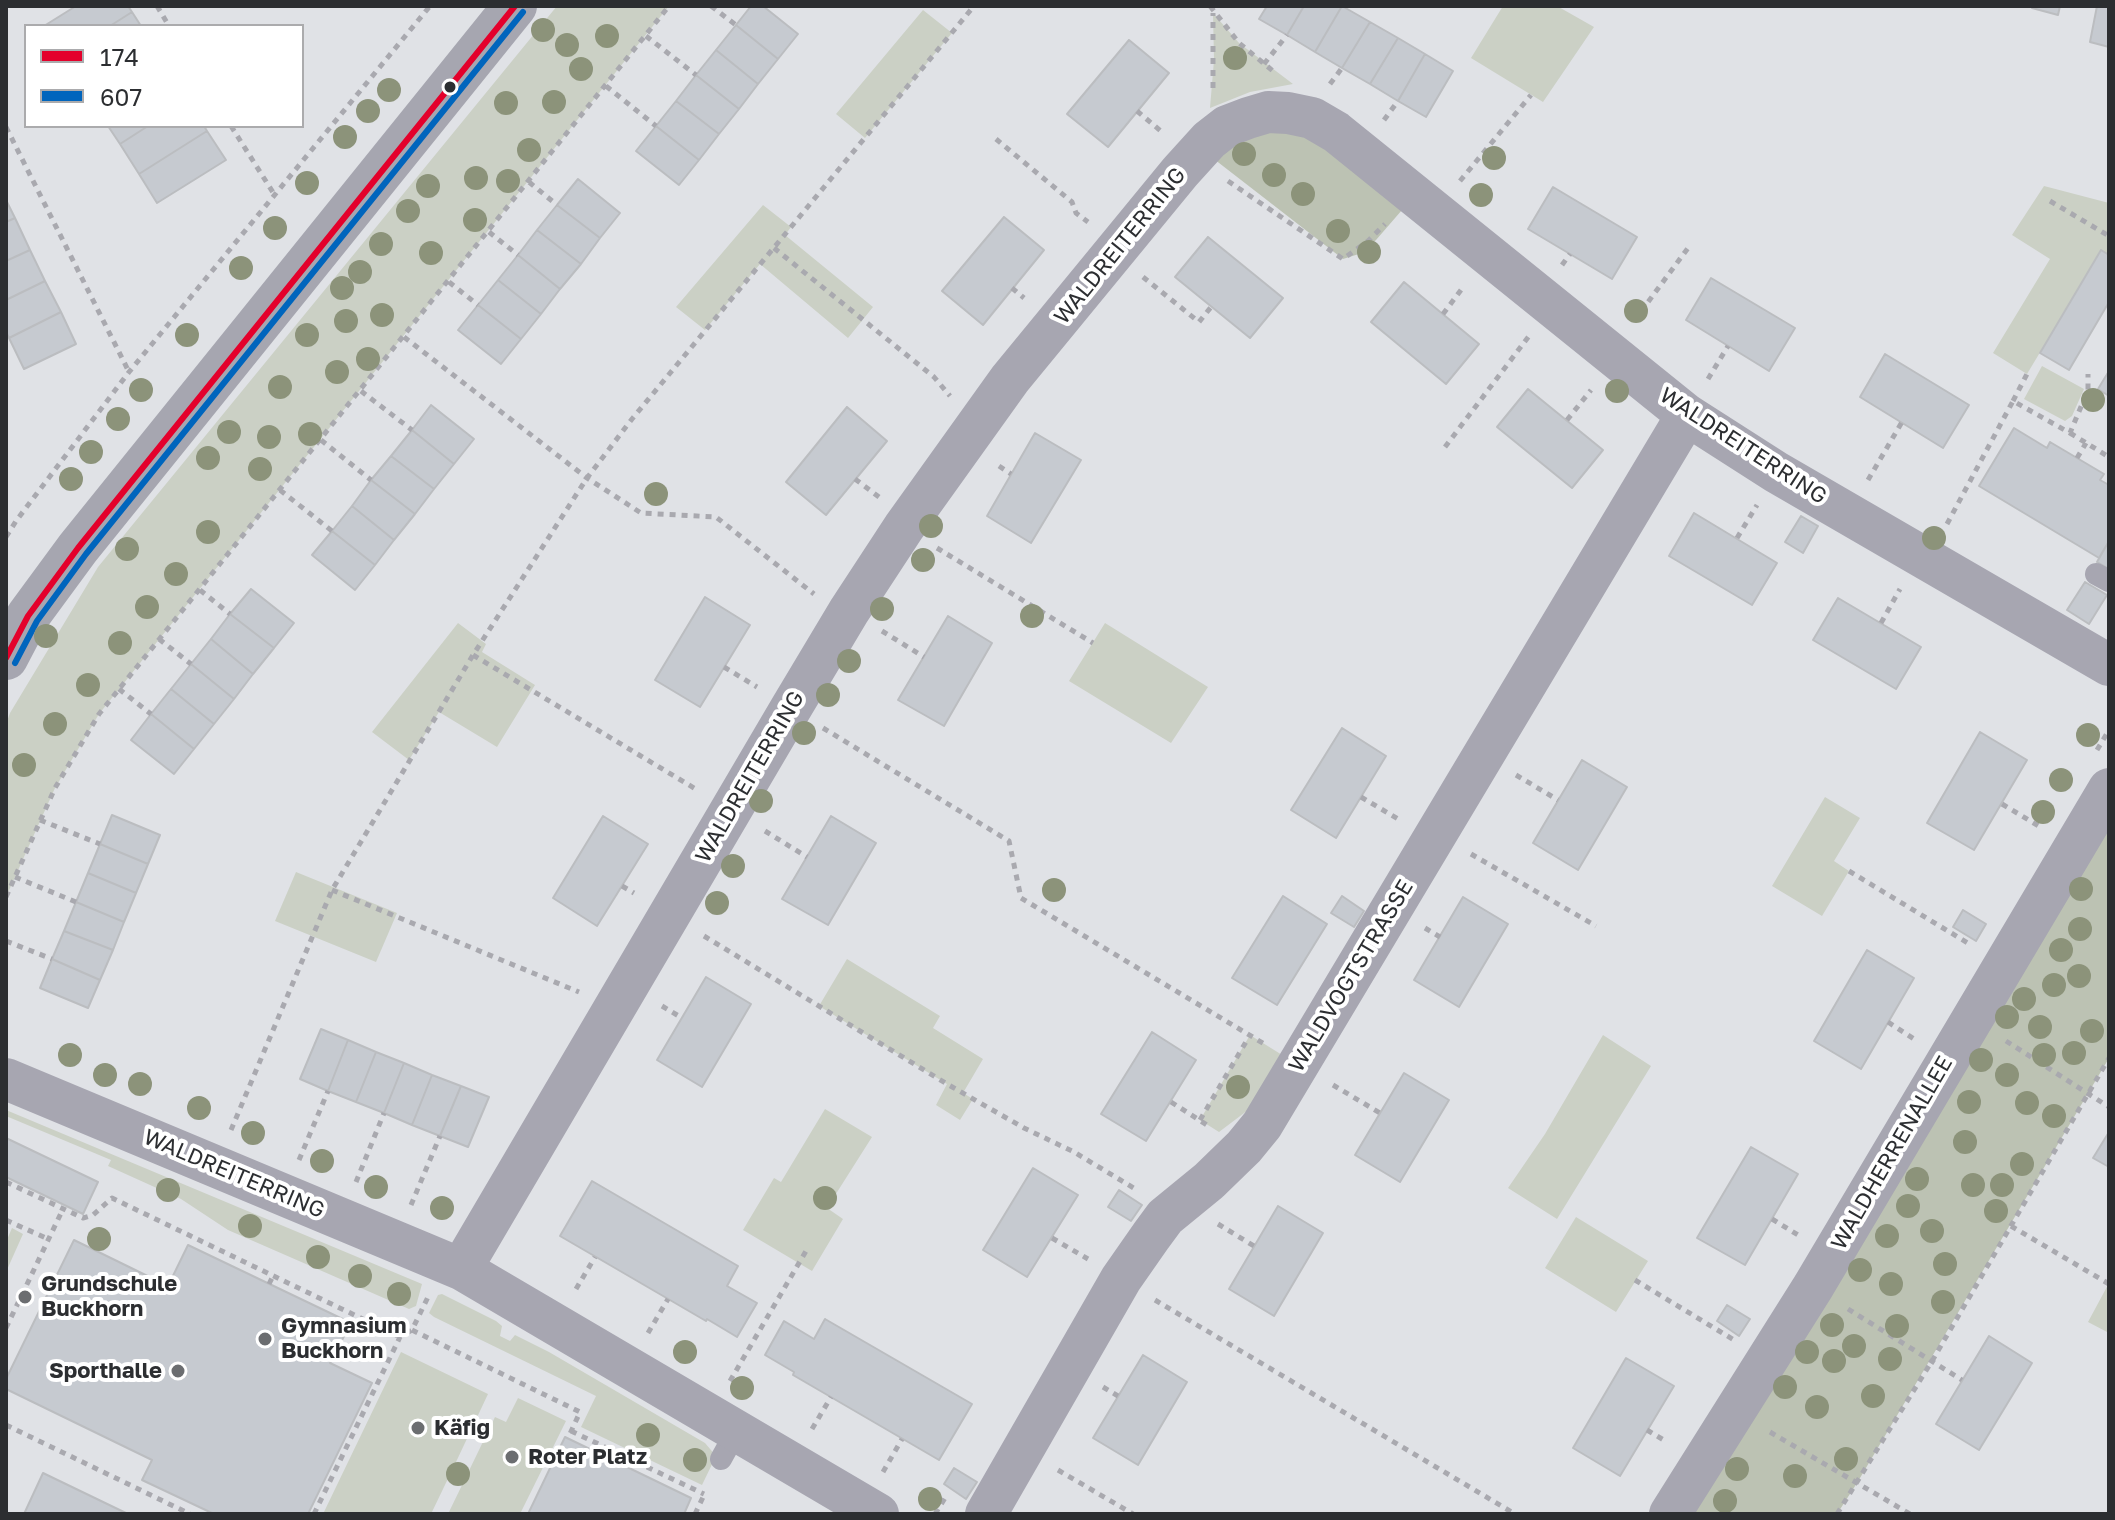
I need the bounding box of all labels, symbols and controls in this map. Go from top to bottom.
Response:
legend [24,24,304,128]
text: 174 [100,42,139,71]
unlabelled marker [442,79,458,95]
text: 607 [100,82,142,111]
street label: WALDREITERRING [1049,162,1191,330]
street label: WALDREITERRING [1655,382,1831,510]
street label: WALDREITERRING [690,686,810,868]
street label: WALDVOGTSTRASSE [1283,875,1419,1077]
street label: WALDHERRENALLEE [1826,1051,1958,1255]
street label: WALDREITERRING [140,1124,328,1224]
place label: Grundschule Buckhorn [41,1271,177,1322]
marker: Grundschule Buckhorn [16,1288,34,1306]
place label: Gymnasium Buckhorn [281,1313,406,1364]
marker: Gymnasium Buckhorn [256,1330,274,1348]
place label: Sporthalle [49,1358,162,1384]
marker: Sporthalle [169,1362,187,1380]
place label: Käfig [434,1415,490,1441]
marker: Käfig [409,1419,427,1437]
place label: Roter Platz [528,1444,647,1470]
marker: Roter Platz [503,1448,521,1466]

